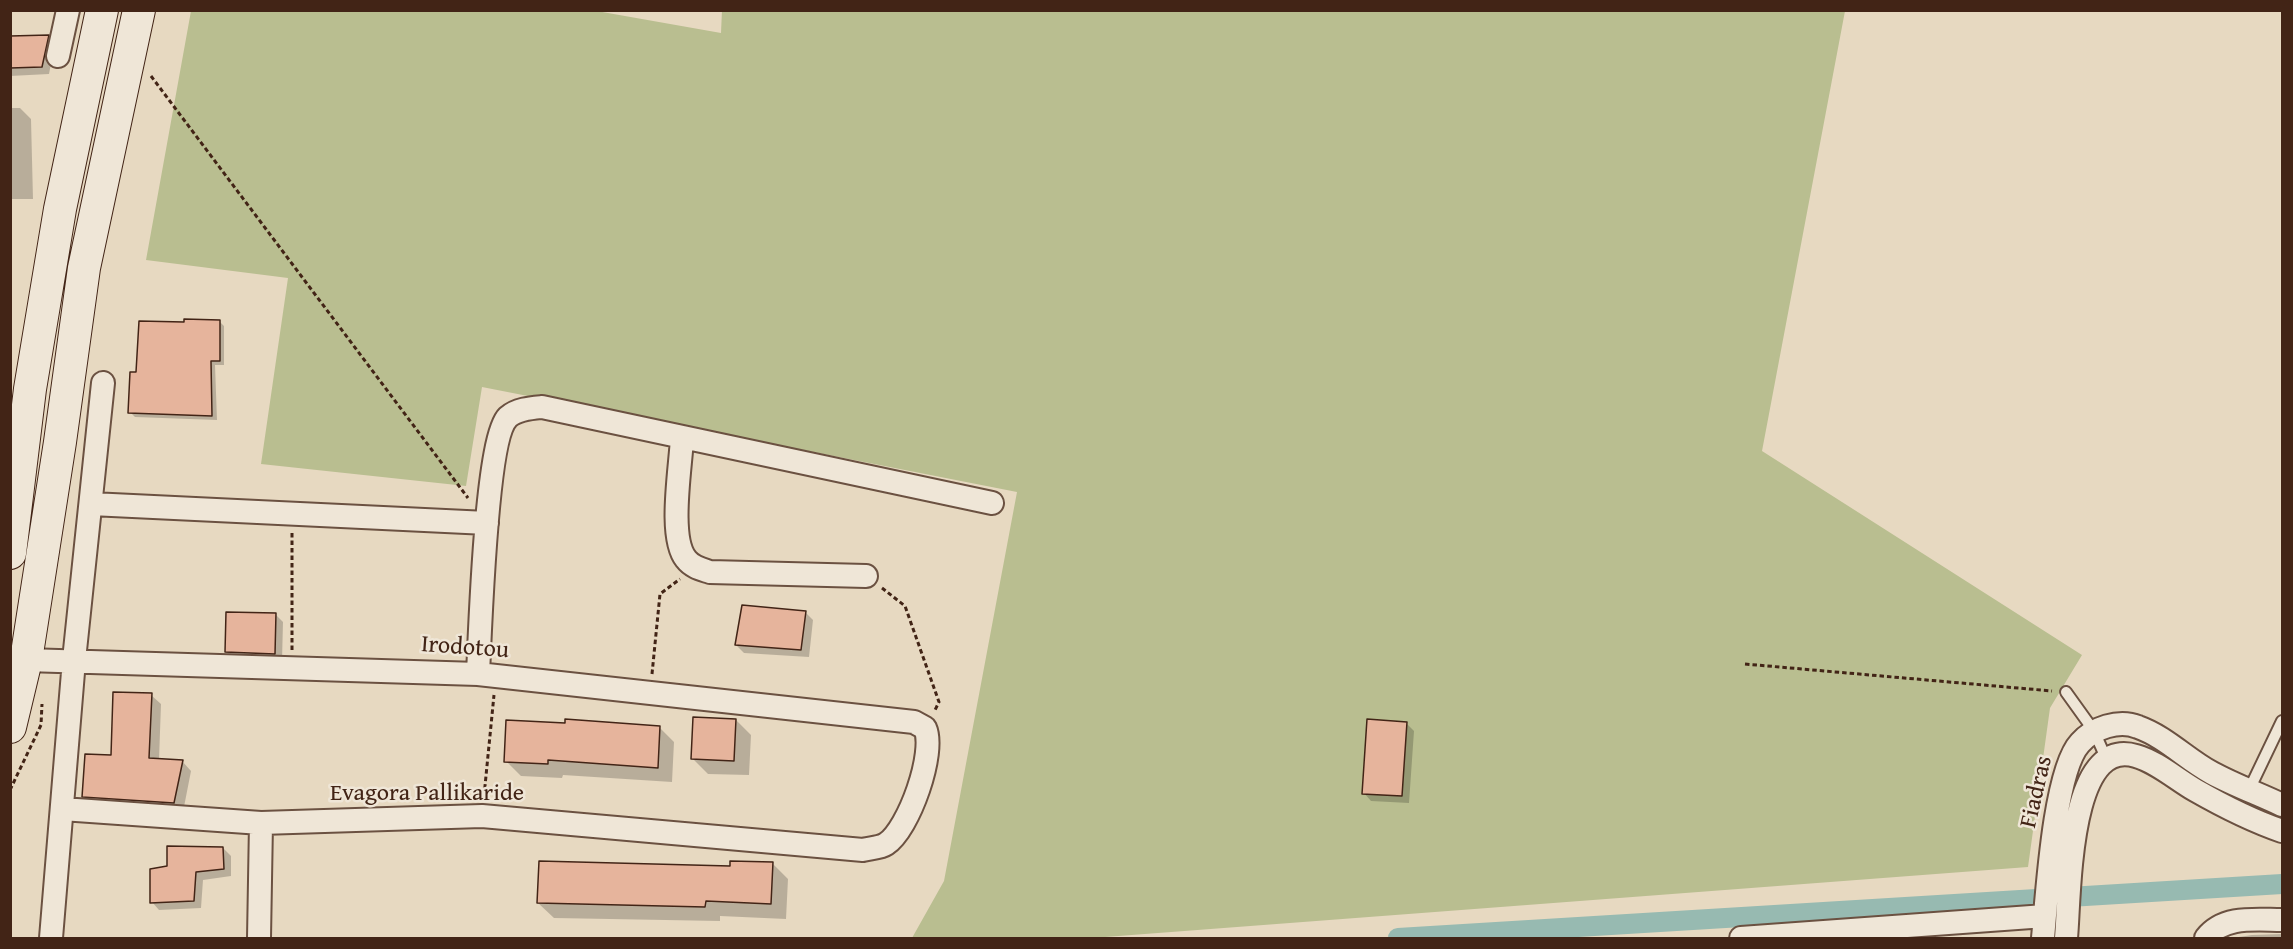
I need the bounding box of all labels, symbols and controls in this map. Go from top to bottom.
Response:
street label: Irodotou [420,631,510,665]
street label: Fiadras [2015,753,2059,831]
street label: Evagora Pallikaride [330,780,524,808]

